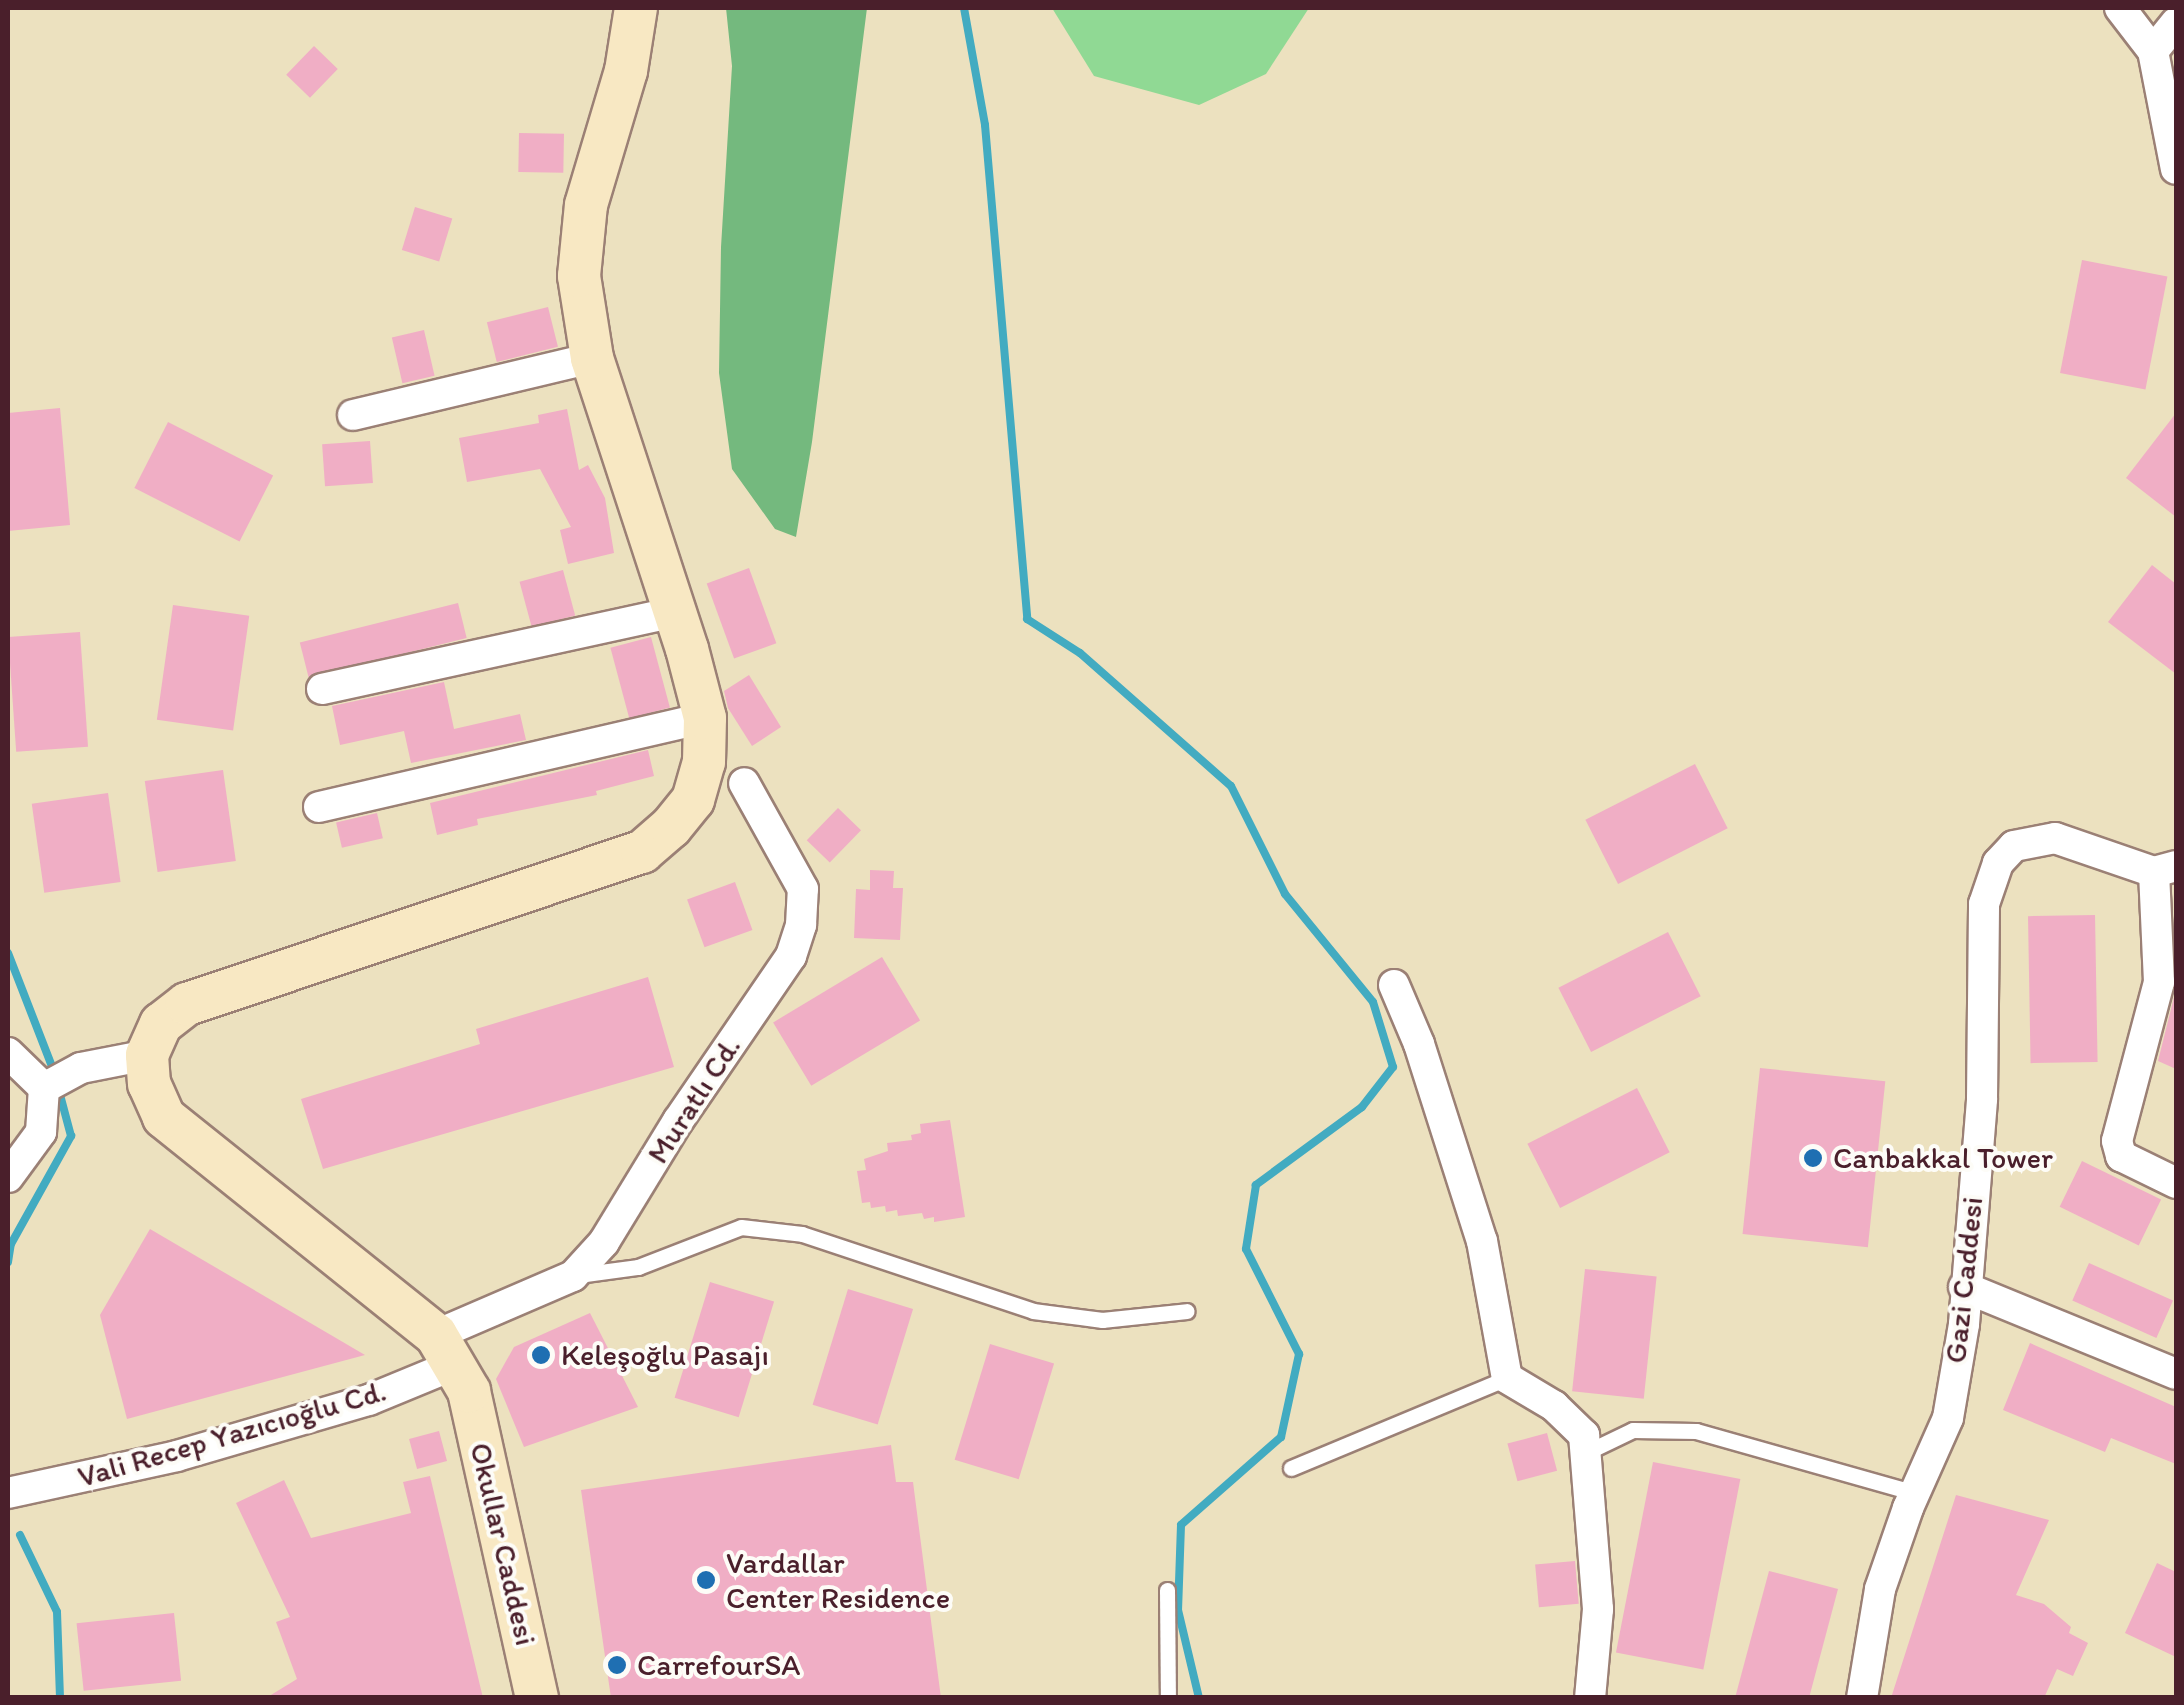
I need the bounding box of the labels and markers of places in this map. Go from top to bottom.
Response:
place label: Canbakkal Tower [1833,1140,2052,1176]
marker: Canbakkal Tower [1802,1147,1824,1169]
place label: Keleşoğlu Pasajı [561,1337,768,1373]
marker: Keleşoğlu Pasajı [530,1344,552,1366]
place label: Vardallar Center Residence [726,1545,950,1616]
marker: Vardallar Center Residence [695,1569,717,1591]
place label: CarrefourSA [637,1647,801,1683]
marker: CarrefourSA [606,1654,628,1676]

